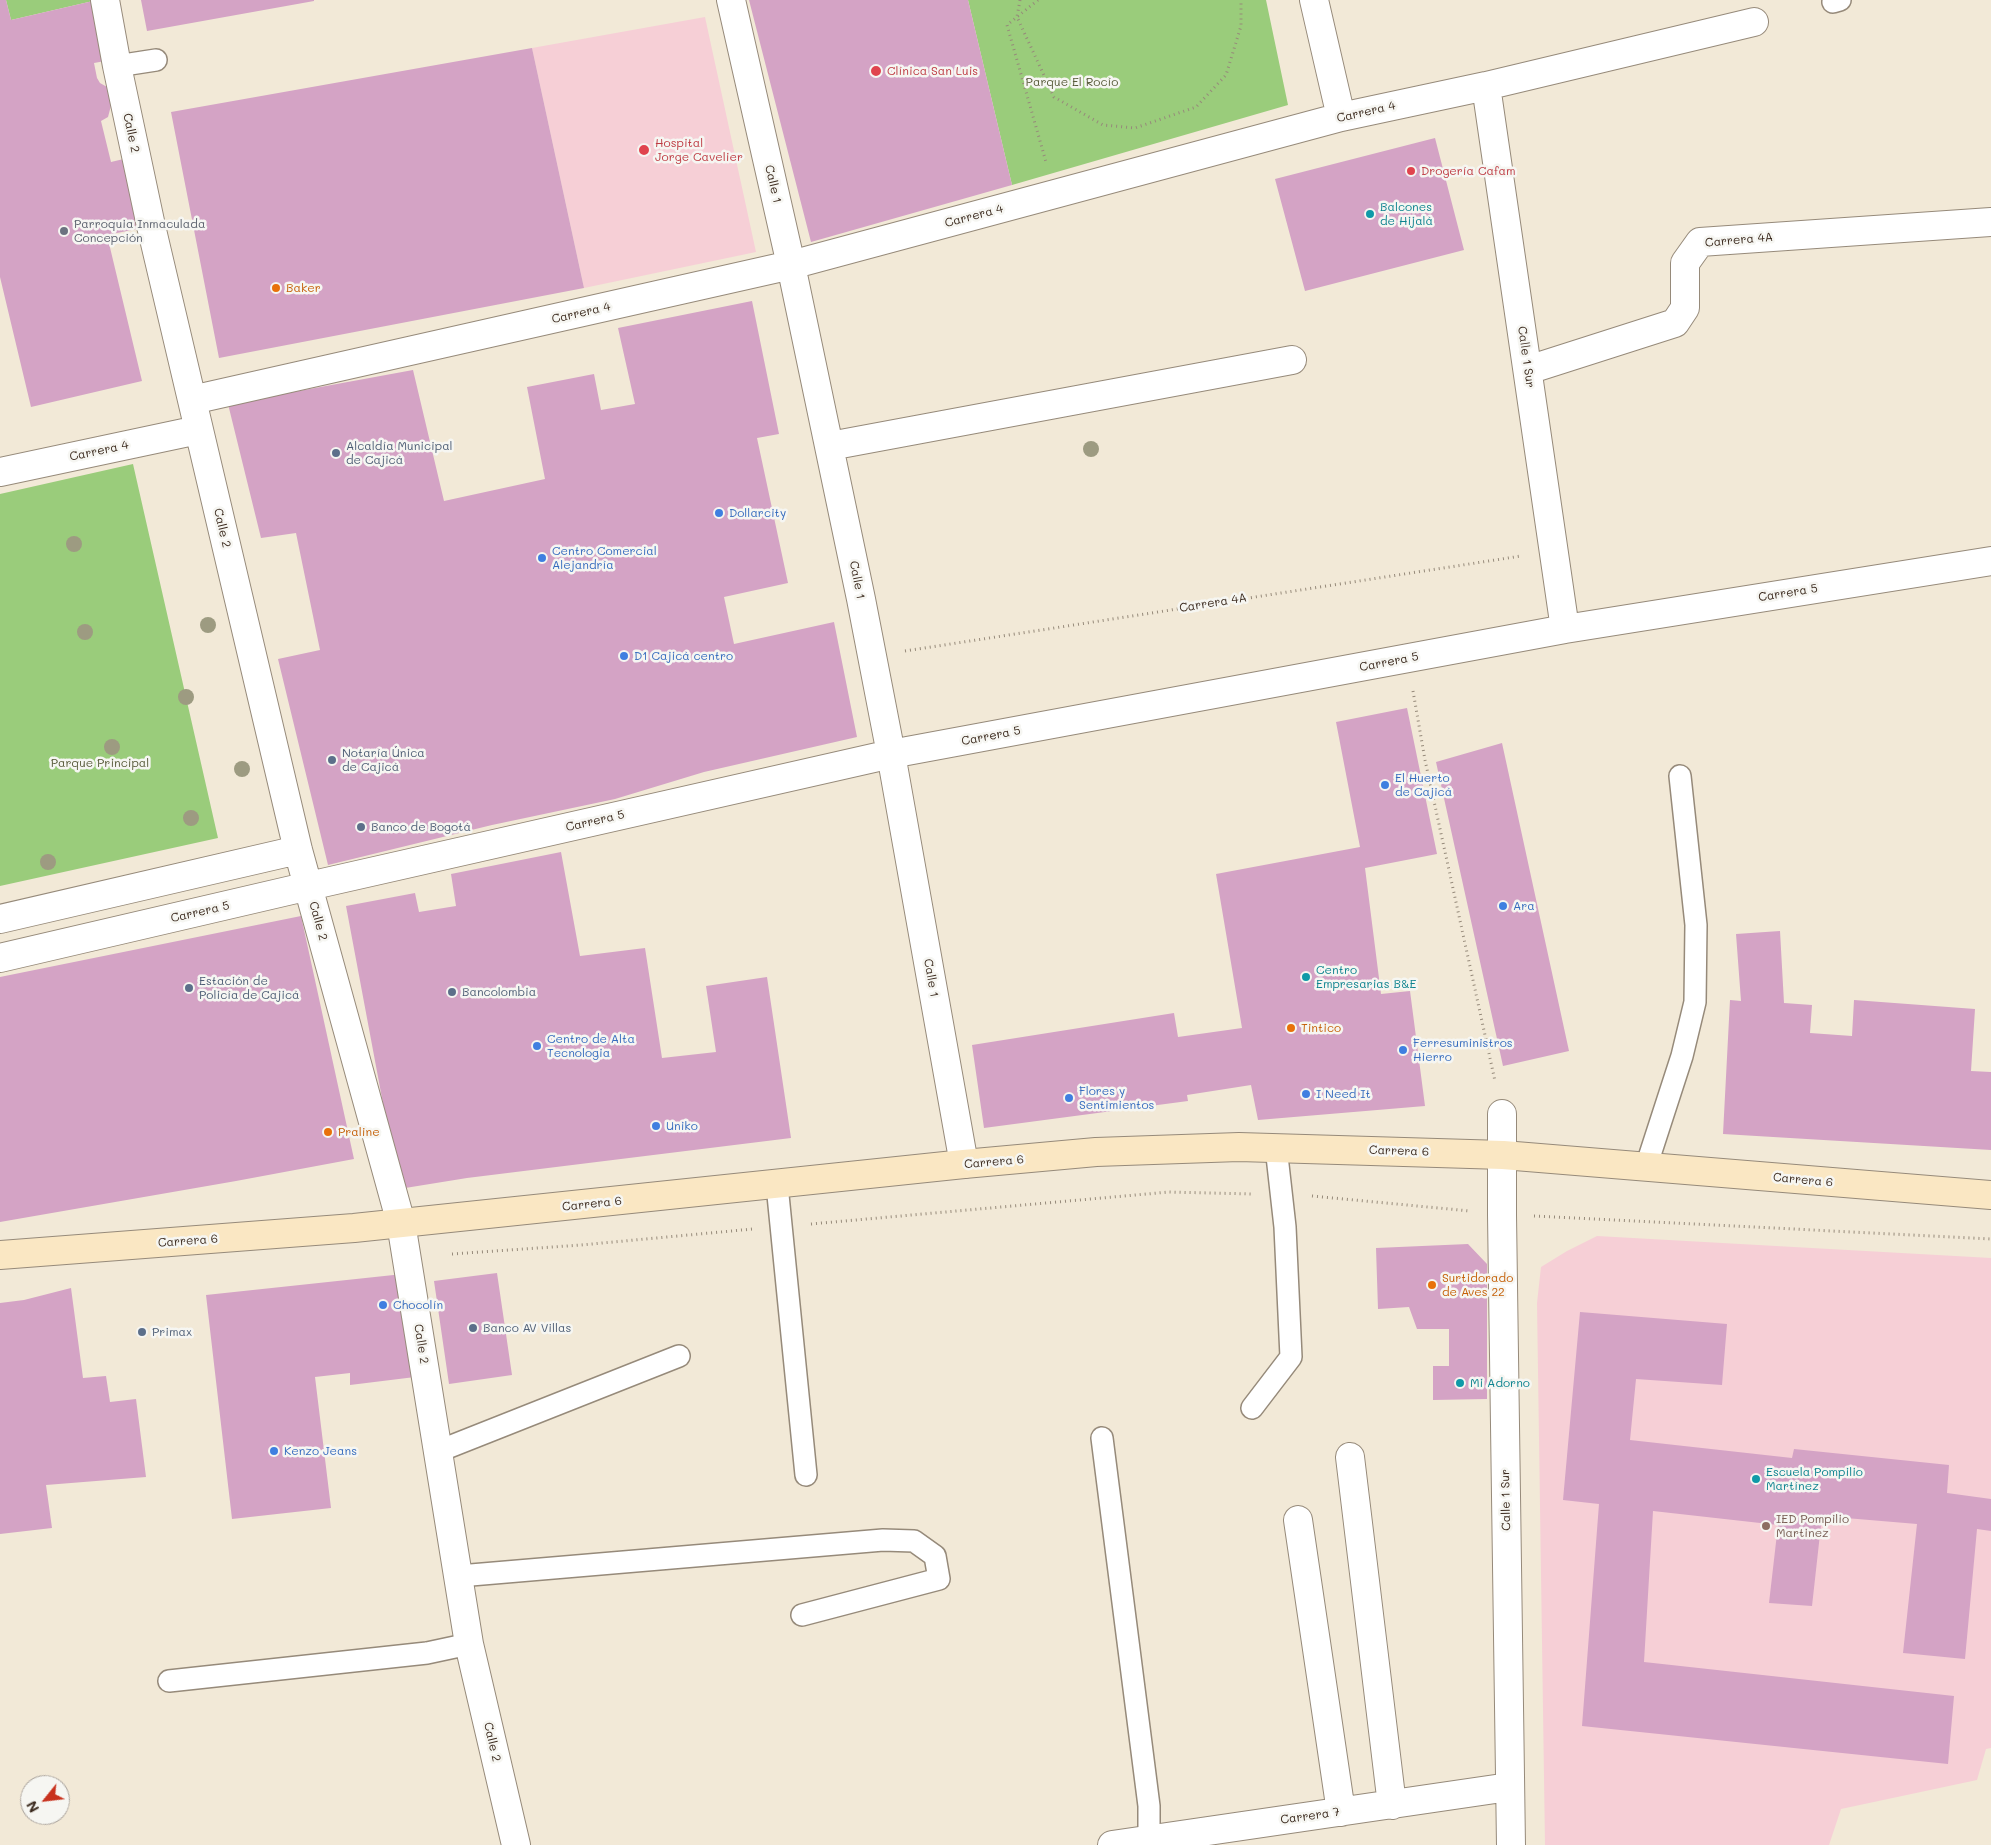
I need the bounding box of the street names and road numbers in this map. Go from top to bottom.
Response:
street label: Carrera 4 [1335,98,1397,126]
street label: Calle 2 [120,112,142,154]
street label: Calle 1 [762,164,784,204]
street label: Carrera 4 [943,201,1005,231]
street label: Carrera 4A [1704,230,1774,250]
street label: Carrera 4 [550,299,612,327]
street label: Calle 1 Sur [1515,325,1537,389]
street label: Carrera 4 [68,438,130,464]
street label: Calle 2 [210,507,234,549]
street label: Calle 1 [846,560,868,600]
street label: Carrera 5 [1757,581,1819,605]
street label: Carrera 4A [1178,591,1248,615]
street label: Carrera 5 [1358,649,1420,675]
street label: Carrera 5 [960,723,1022,749]
street label: Carrera 5 [564,807,626,835]
street label: Carrera 5 [169,898,231,926]
street label: Calle 2 [306,900,330,942]
street label: Calle 1 [921,958,941,998]
street label: Carrera 6 [1369,1143,1429,1159]
street label: Carrera 6 [963,1152,1025,1172]
street label: Carrera 6 [1772,1170,1834,1190]
street label: Carrera 6 [561,1194,623,1214]
street label: Carrera 6 [158,1232,218,1250]
street label: Calle 2 [411,1323,431,1365]
street label: Calle 1 Sur [1498,1469,1514,1531]
street label: Calle 2 [480,1721,504,1763]
street label: Carrera 7 [1280,1805,1340,1827]

